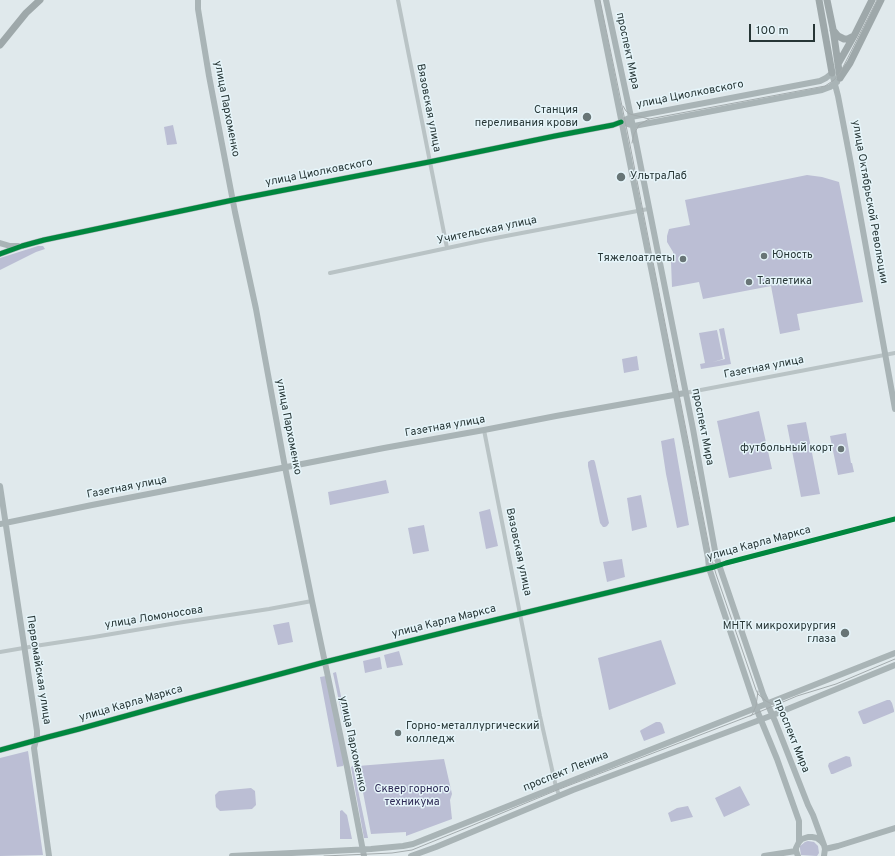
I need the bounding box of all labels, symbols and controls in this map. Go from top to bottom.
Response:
street label: проспект Мира [612,11,642,91]
scale bar [751,16,817,42]
text: 100 m [756,23,789,39]
street label: улица Пархоменко [210,60,242,158]
street label: Вязовская улица [413,63,443,153]
street label: улица Циолковского [635,78,745,112]
place label: Станция переливания крови [475,104,578,130]
marker: Станция переливания крови [581,111,593,123]
street label: улица Октябрьской Революции [848,119,890,285]
street label: улица Циолковского [264,156,374,190]
place label: УльтраЛаб [630,170,687,184]
marker: УльтраЛаб [615,171,627,183]
street label: Учительская улица [436,214,538,248]
place label: Юность [772,249,813,263]
marker: Юность [759,251,769,261]
place label: Тяжелоатлеты [597,252,675,266]
marker: Тяжелоатлеты [678,254,688,264]
place label: Т.атлетика [757,275,812,289]
marker: Т.атлетика [744,277,754,287]
street label: Газетная улица [723,354,805,382]
street label: улица Пархоменко [272,378,304,476]
street label: проспект Мира [688,387,716,467]
street label: Газетная улица [404,413,486,441]
place label: футбольный корт [740,442,833,456]
marker: футбольный корт [836,444,846,454]
street label: Газетная улица [86,474,168,502]
street label: Вязовская улица [502,507,534,597]
street label: улица Карла Маркса [706,524,812,564]
street label: улица Карла Маркса [391,603,497,641]
street label: улица Ломоносова [104,604,204,632]
street label: Первомайская улица [23,615,53,725]
place label: МНТК микрохирургия глаза [723,620,836,646]
marker: МНТК микрохирургия глаза [839,627,851,639]
street label: улица Карла Маркса [78,683,184,725]
street label: улица Пархоменко [335,695,369,793]
street label: проспект Мира [770,697,812,775]
place label: Горно-металлургический колледж [406,720,539,746]
marker: Горно-металлургический колледж [393,728,403,738]
street label: проспект Ленина [521,749,611,795]
park label: Сквер горного техникума [374,783,450,809]

